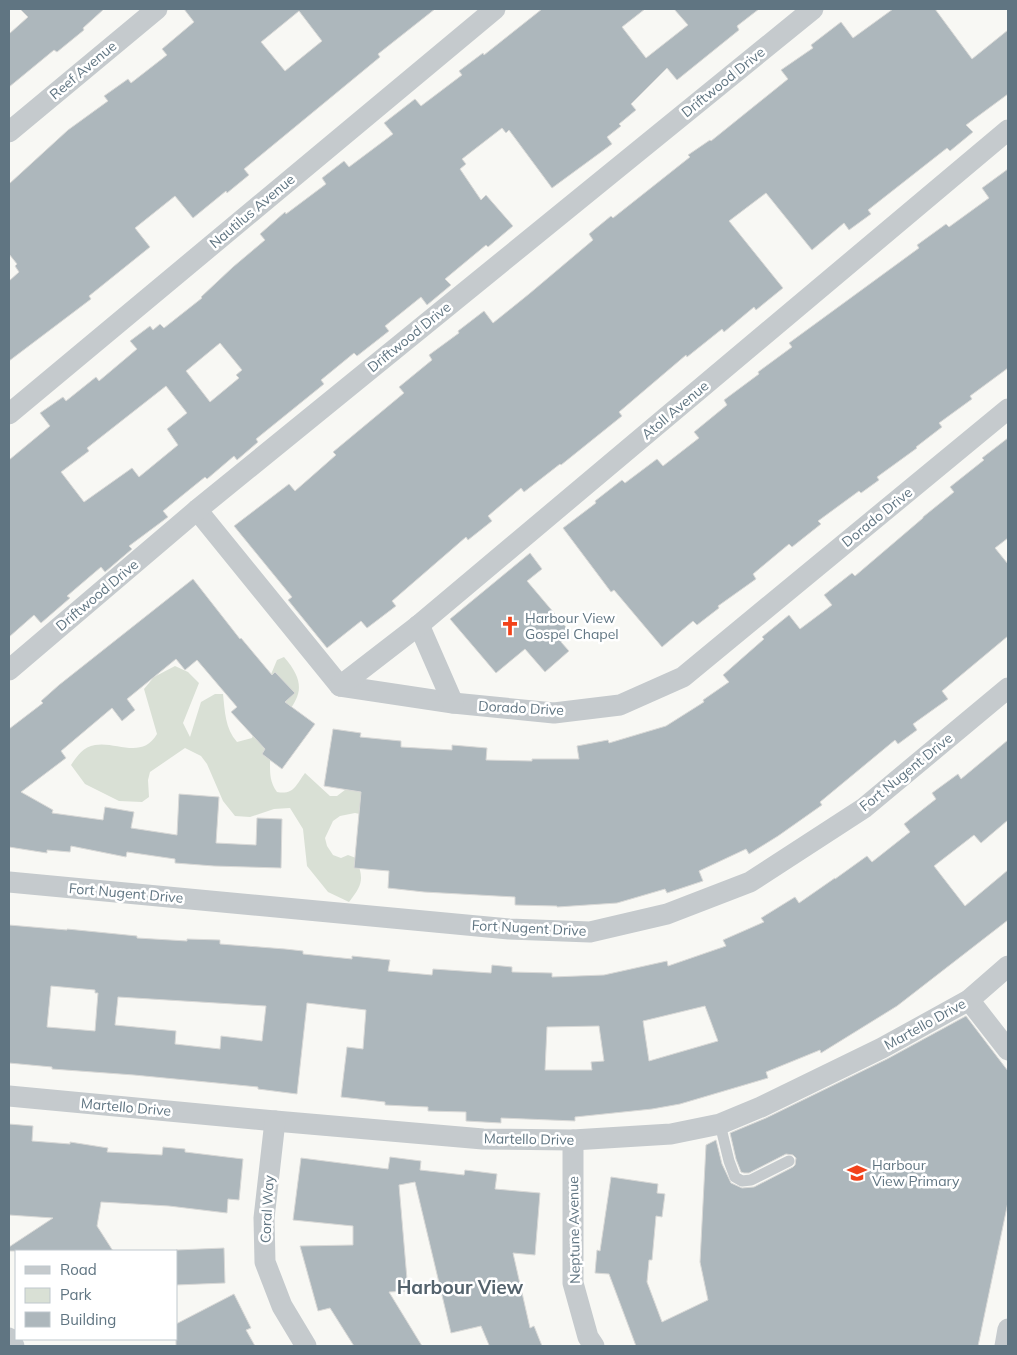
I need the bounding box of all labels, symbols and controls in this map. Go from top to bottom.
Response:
street label: Reef Avenue [46,37,120,103]
street label: Driftwood Drive [678,43,768,121]
street label: Nautilus Avenue [206,170,298,252]
street label: Driftwood Drive [364,298,454,376]
street label: Atoll Avenue [638,377,712,443]
street label: Dorado Drive [838,483,916,551]
street label: Driftwood Drive [52,555,142,635]
place label: Harbour View Gospel Chapel [525,609,619,643]
church icon: Harbour View Gospel Chapel [499,615,521,637]
street label: Dorado Drive [478,697,564,719]
street label: Fort Nugent Drive [856,729,956,815]
street label: Fort Nugent Drive [68,879,184,907]
street label: Fort Nugent Drive [471,916,587,940]
street label: Martello Drive [881,994,969,1054]
street label: Martello Drive [80,1094,172,1120]
street label: Martello Drive [484,1129,574,1149]
place label: Harbour View Primary [872,1156,960,1190]
school or university icon: Harbour View Primary [846,1162,868,1184]
street label: Coral Way [256,1174,278,1243]
street label: Neptune Avenue [564,1176,584,1284]
legend [15,1250,178,1340]
text: Road [60,1260,97,1279]
district label: Harbour View [397,1275,524,1299]
text: Park [60,1285,92,1304]
text: Building [60,1310,116,1329]

